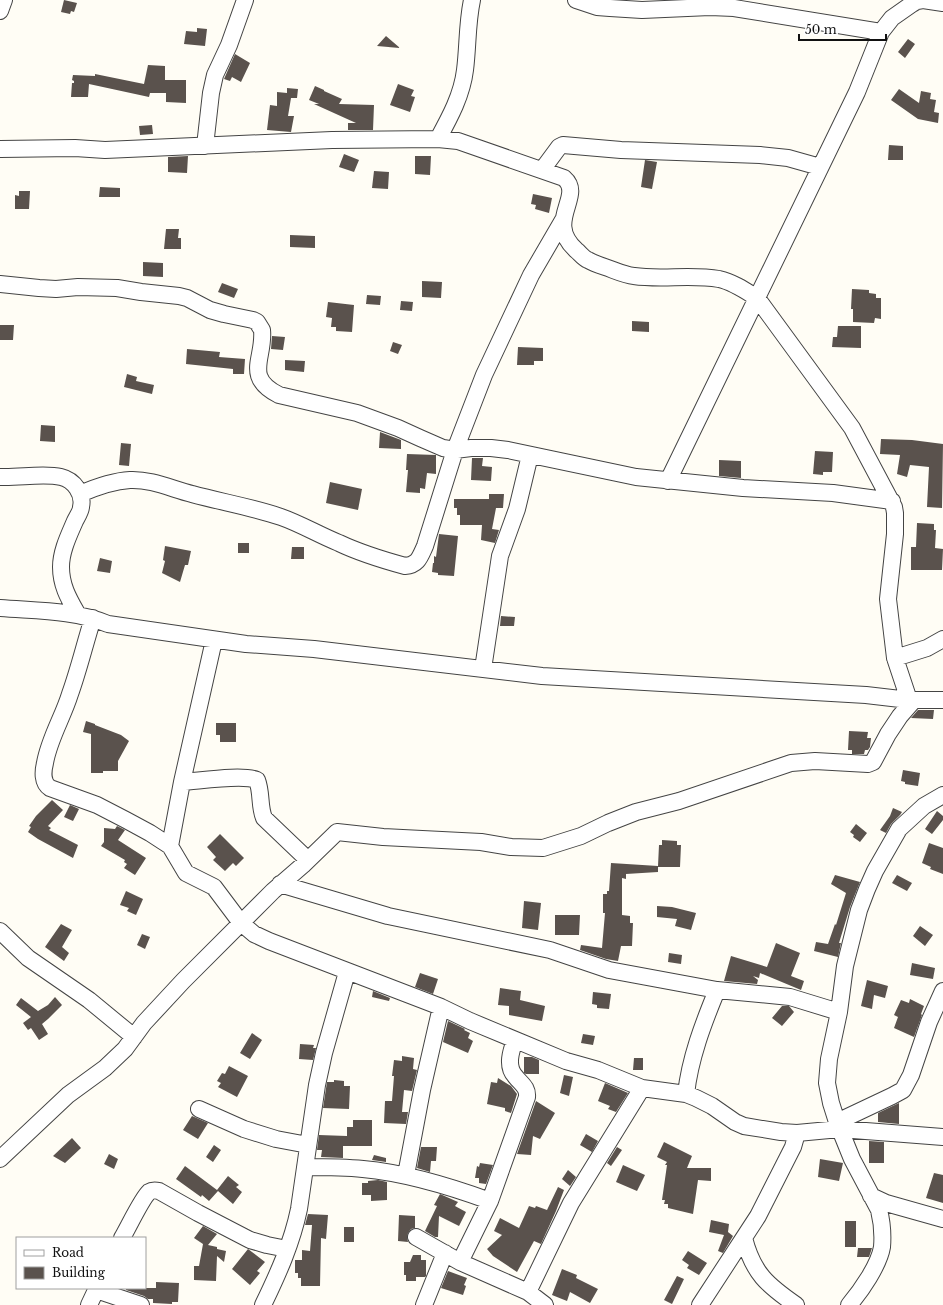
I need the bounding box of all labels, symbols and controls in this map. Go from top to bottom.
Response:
scale bar [799,16,886,42]
text: 50 m [805,22,837,37]
legend [16,1237,146,1289]
text: Road [52,1245,84,1260]
text: Building [52,1265,106,1280]

